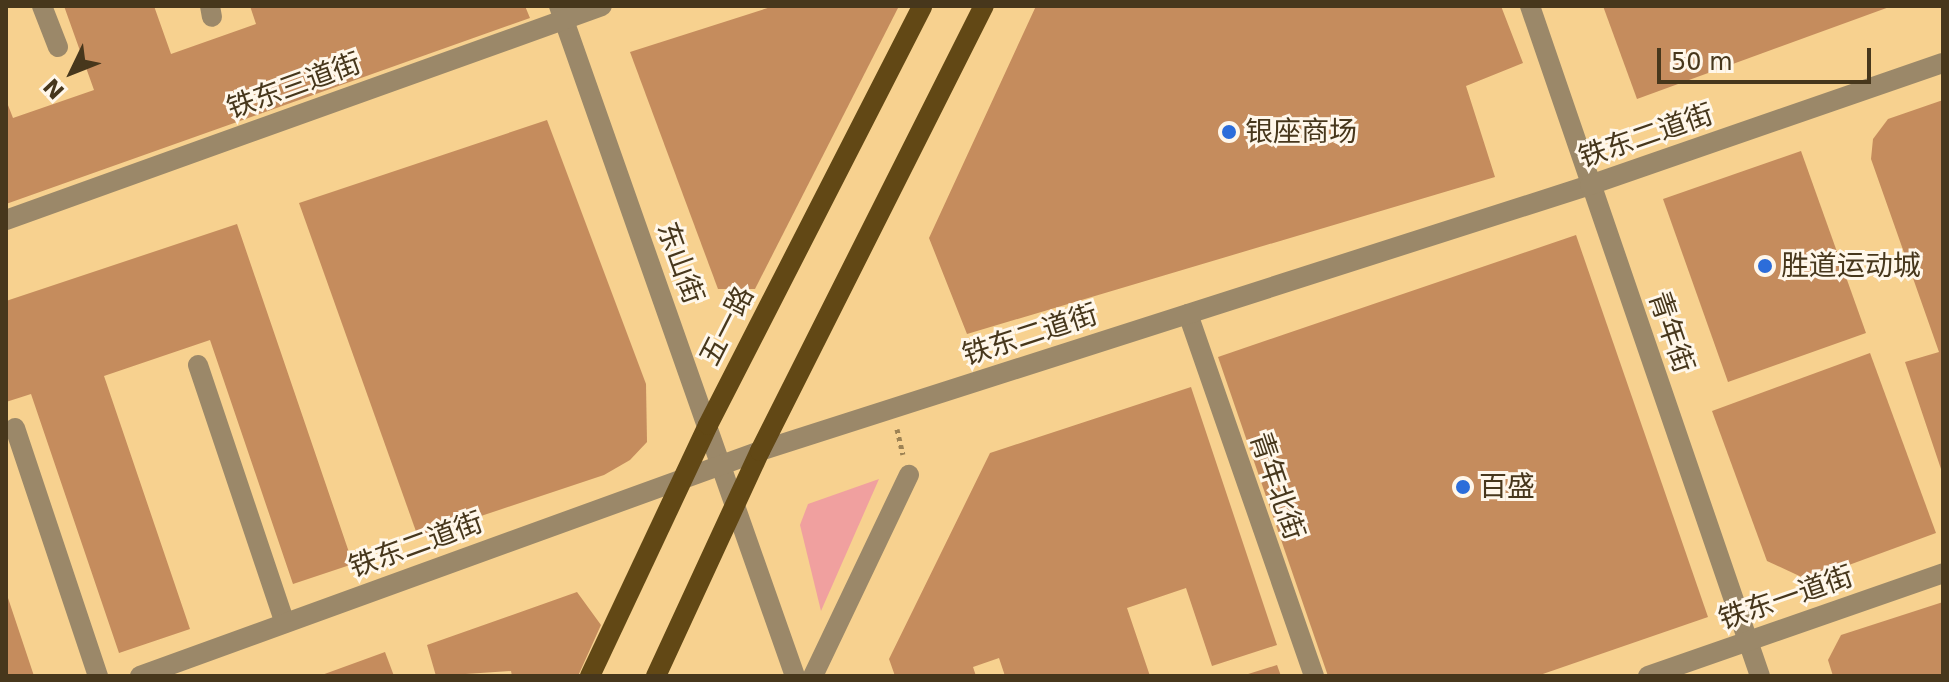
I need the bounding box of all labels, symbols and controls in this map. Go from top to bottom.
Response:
north arrow [32,32,112,112]
scale bar [1661,32,1875,82]
street label: 铁东三道街 [222,46,366,126]
text: 50 m [1671,48,1733,76]
text: N [39,73,70,104]
street label: 铁东二道街 [1574,97,1718,175]
place label: 银座商场 [1245,115,1357,149]
marker: 银座商场 [1220,123,1238,141]
street label: 东山街 [650,218,710,308]
place label: 胜道运动城 [1781,249,1921,283]
marker: 胜道运动城 [1756,257,1774,275]
street label: 五一路 [693,281,761,371]
street label: 青年街 [1641,287,1701,377]
street label: 铁东二道街 [958,297,1102,373]
street label: 青年北街 [1243,428,1311,544]
place label: 百盛 [1479,470,1535,504]
marker: 百盛 [1454,478,1472,496]
street label: 铁东二道街 [344,505,488,585]
street label: 铁东一道街 [1714,559,1858,637]

